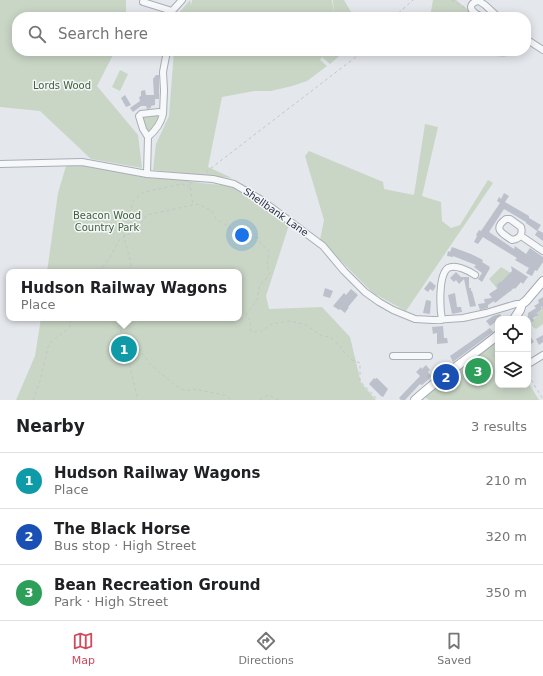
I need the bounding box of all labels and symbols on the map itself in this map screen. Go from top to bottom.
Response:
park label: Lords Wood [33,80,91,91]
street label: Shellbank Lane [242,186,310,238]
park label: Beacon Wood Country Park [73,210,141,233]
your location [232,225,252,245]
pin: 1 [111,334,137,364]
pin: 3 [465,356,491,386]
pin: 2 [433,362,459,392]

